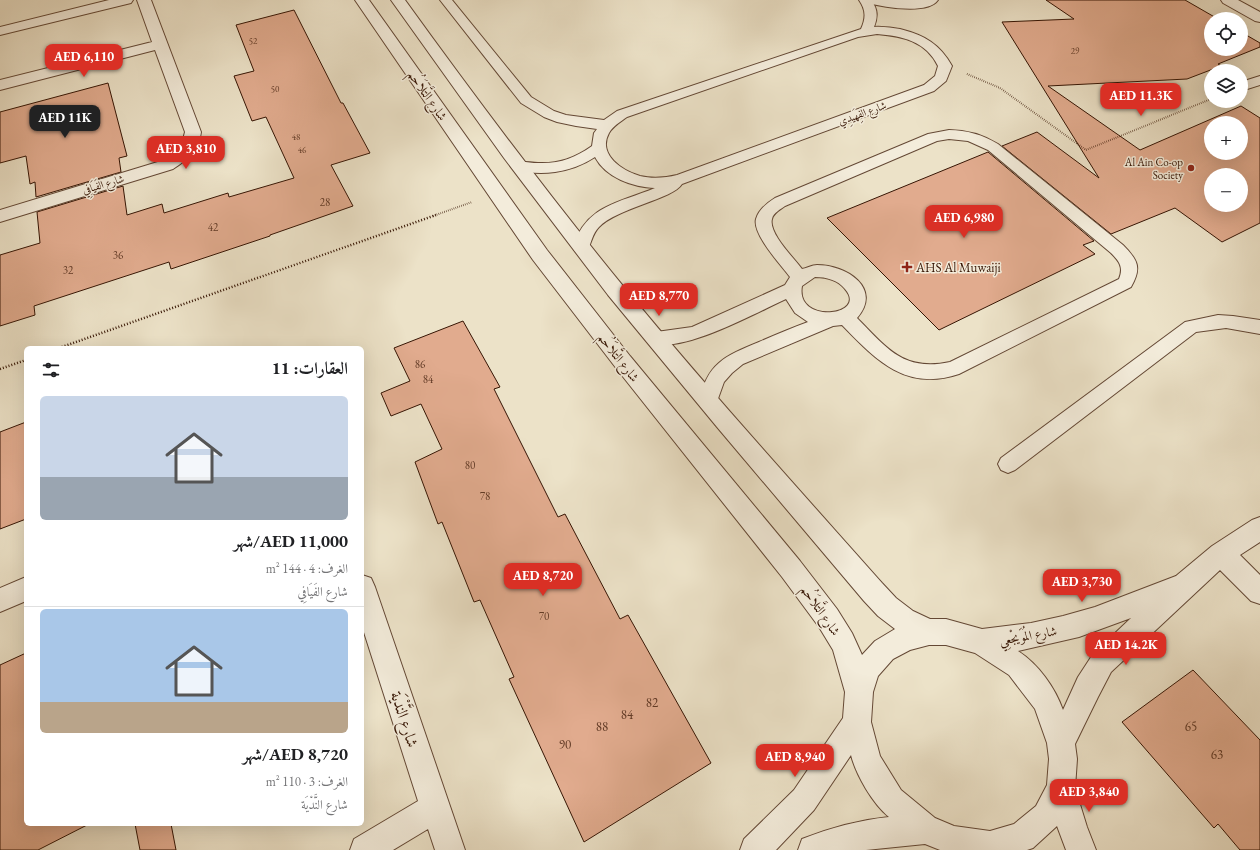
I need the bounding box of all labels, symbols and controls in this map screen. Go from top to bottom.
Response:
map controls [1204,12,1248,212]
button: locate [1204,12,1248,56]
house number: 52 [249,35,258,47]
pin: AED 6,110 [38,44,130,78]
house number: 29 [1071,45,1080,57]
text: AED 6,110 [54,48,114,65]
button: layers [1204,64,1248,108]
street label: شارع التَّلاَحُم [401,65,453,126]
house number: 50 [271,83,280,95]
pin: AED 11.3K [1095,83,1187,117]
text: AED 11.3K [1109,87,1173,104]
street label: شارع الفِهَيدِي [836,97,889,131]
pin: AED 11K [28,105,102,139]
text: AED 11K [38,109,92,126]
button: + [1204,116,1248,160]
house number: 48 [292,131,300,143]
pin: AED 3,810 [140,136,232,170]
text: AED 3,810 [156,140,216,157]
house number: 46 [298,144,307,156]
place label: Al Ain Co-op Society [1124,155,1183,182]
marker: Al Ain Co-op Society [1186,163,1196,173]
button: − [1204,168,1248,212]
street label: شارع الفَيَافِي [80,170,127,201]
house number: 28 [320,195,330,209]
pin: AED 6,980 [918,205,1010,239]
text: AED 6,980 [934,209,994,226]
house number: 42 [208,220,219,234]
house number: 36 [113,248,124,262]
place label: AHS Al Muwaiji [915,259,1001,276]
marker: AHS Al Muwaiji [901,261,913,273]
house number: 32 [63,263,74,277]
pin: AED 8,770 [613,283,705,317]
text: AED 8,770 [629,287,689,304]
street label: شارع التَّلاَحُم [591,328,645,388]
text: العقارات: 11 [272,357,348,379]
house number: 86 [415,357,426,371]
icon: filters [40,359,62,381]
house number: 84 [423,372,434,386]
icon: home [158,422,230,494]
house number: 80 [465,458,475,472]
house number: 78 [480,489,490,503]
text: AED 11,000/شهر [234,530,348,552]
text: الغرف: 4 · 144 m² [266,560,348,577]
pin: AED 8,720 [497,563,589,597]
text: AED 8,720 [513,567,573,584]
pin: AED 3,730 [1036,569,1128,603]
text: AED 3,730 [1052,573,1112,590]
street label: شارع التَّلاَحُم [794,580,846,641]
text: شارع الفَيَافِي [297,583,348,600]
house number: 70 [539,609,549,623]
street label: شارع المُوَيجْعِي [998,620,1059,653]
pin: AED 14.2K [1080,632,1172,666]
icon: home [158,635,230,707]
text: AED 14.2K [1094,636,1158,653]
street label: شارع النَّدْيَة [383,688,426,751]
house number: 82 [646,694,659,711]
house number: 84 [621,706,634,723]
house number: 88 [596,718,608,735]
house number: 65 [1185,718,1197,735]
house number: 90 [559,736,571,753]
text: AED 8,720/شهر [243,743,348,765]
pin: AED 8,940 [749,744,841,778]
house number: 63 [1211,746,1223,763]
text: AED 8,940 [765,748,825,765]
text: الغرف: 3 · 110 m² [266,773,348,790]
pin: AED 3,840 [1043,779,1135,813]
text: AED 3,840 [1059,783,1119,800]
text: شارع النَّدْيَة [301,796,348,813]

